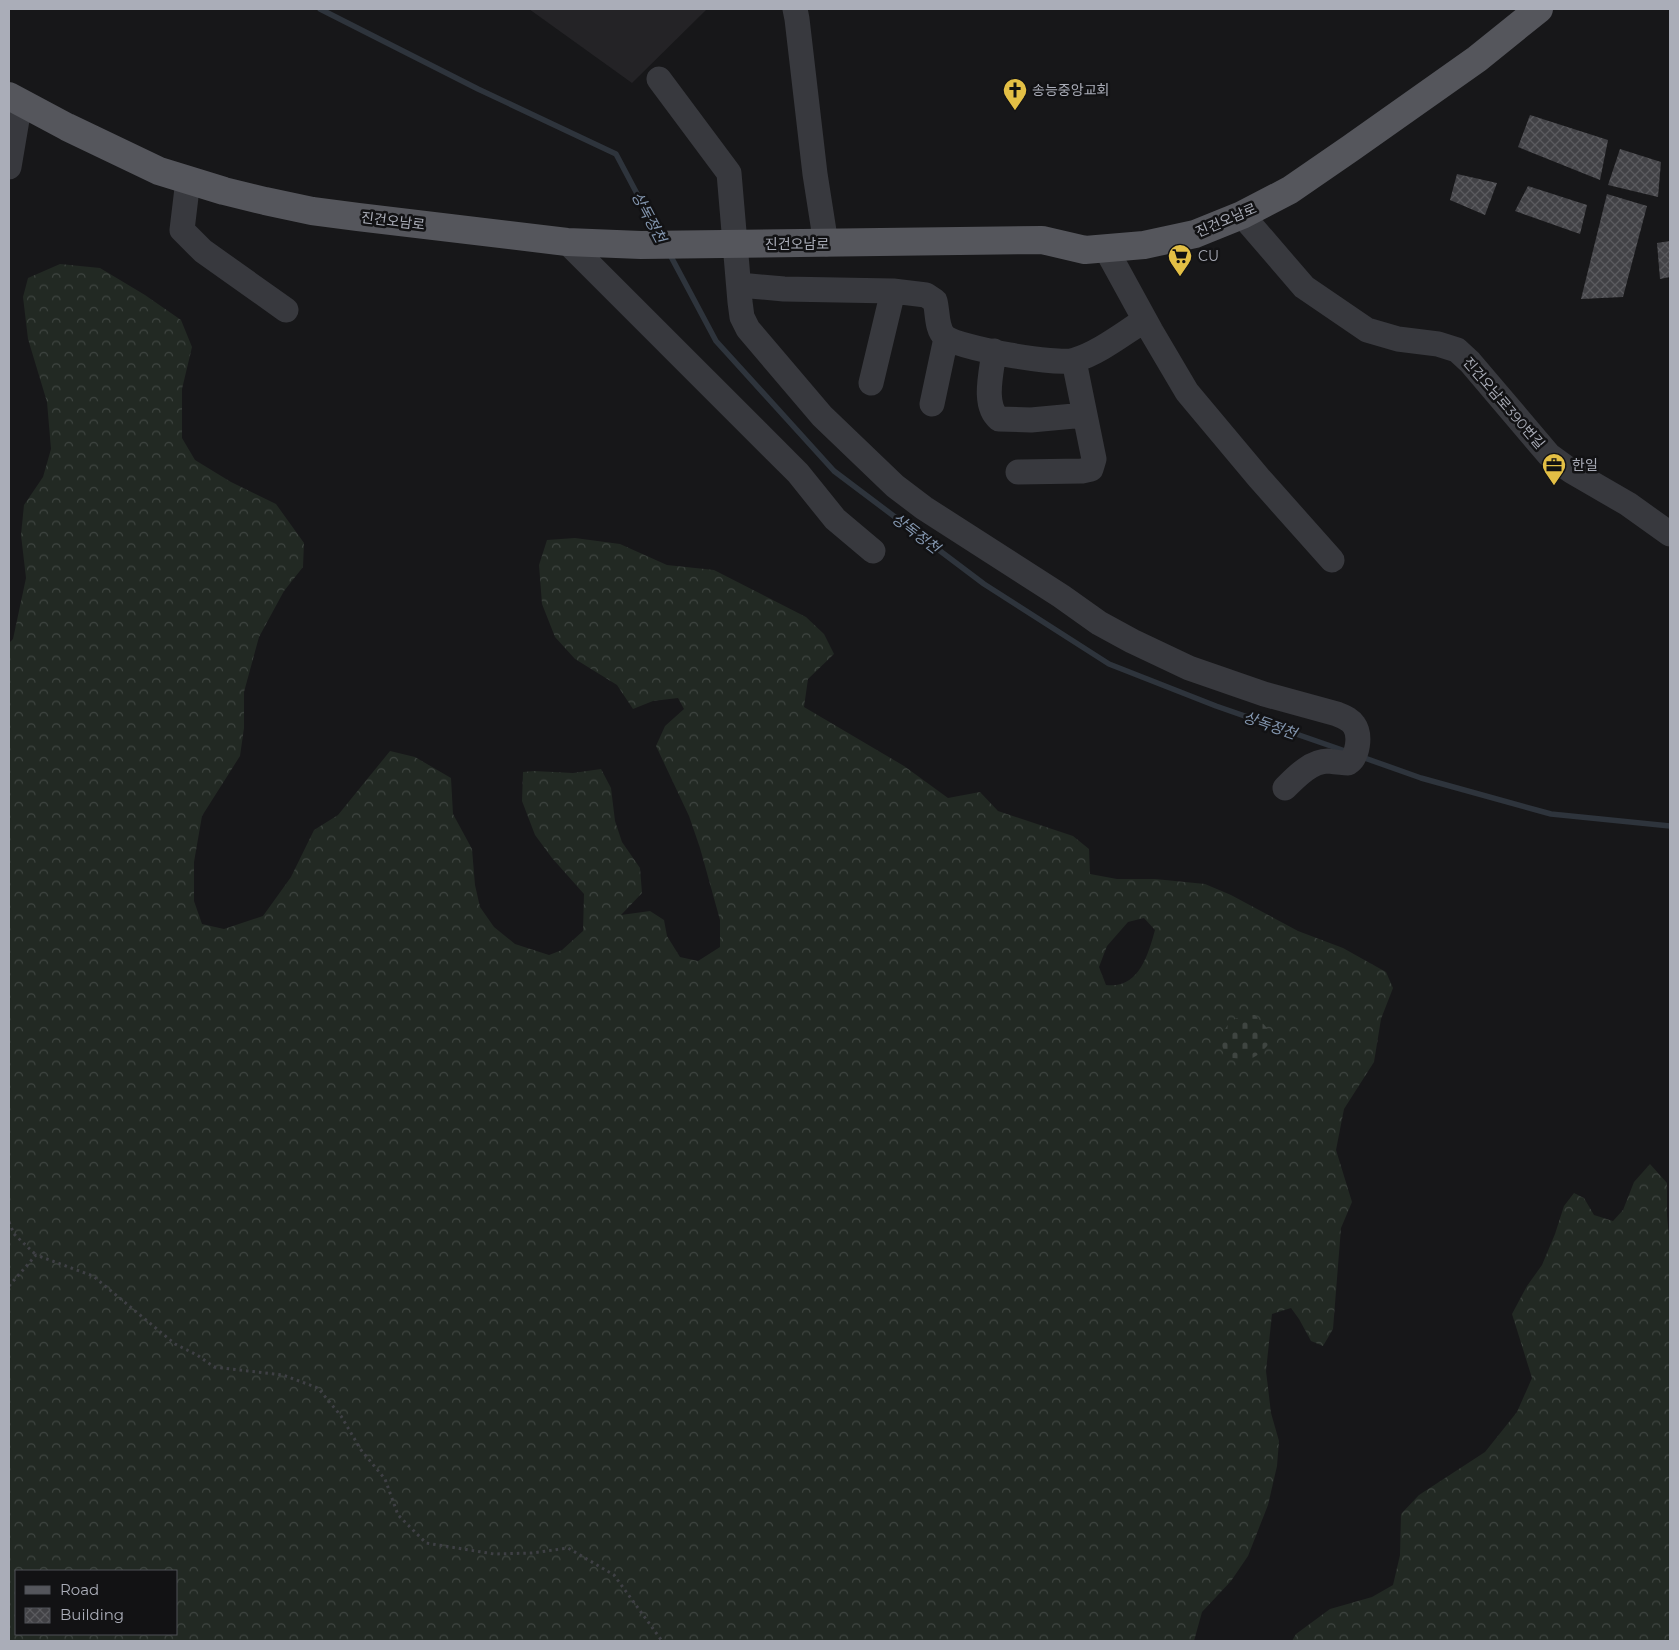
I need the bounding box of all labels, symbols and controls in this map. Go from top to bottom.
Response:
church icon: 송능중앙교회 [1002,77,1028,111]
place label: 송능중앙교회 [1032,81,1109,99]
water label: 상독정천 [628,188,671,248]
street label: 진건오남로 [1193,199,1259,241]
street label: 진건오남로 [360,208,426,234]
street label: 진건오남로 [765,235,829,253]
supermarket icon: CU [1167,243,1193,277]
place label: CU [1198,247,1219,265]
street label: 진건오남로390번길 [1459,353,1549,453]
office icon: 한일 [1541,452,1567,486]
place label: 한일 [1572,456,1598,474]
water label: 상독정천 [888,509,946,559]
water label: 상독정천 [1241,707,1301,744]
legend [15,1570,178,1635]
text: Road [60,1580,99,1599]
text: Building [60,1605,124,1624]

